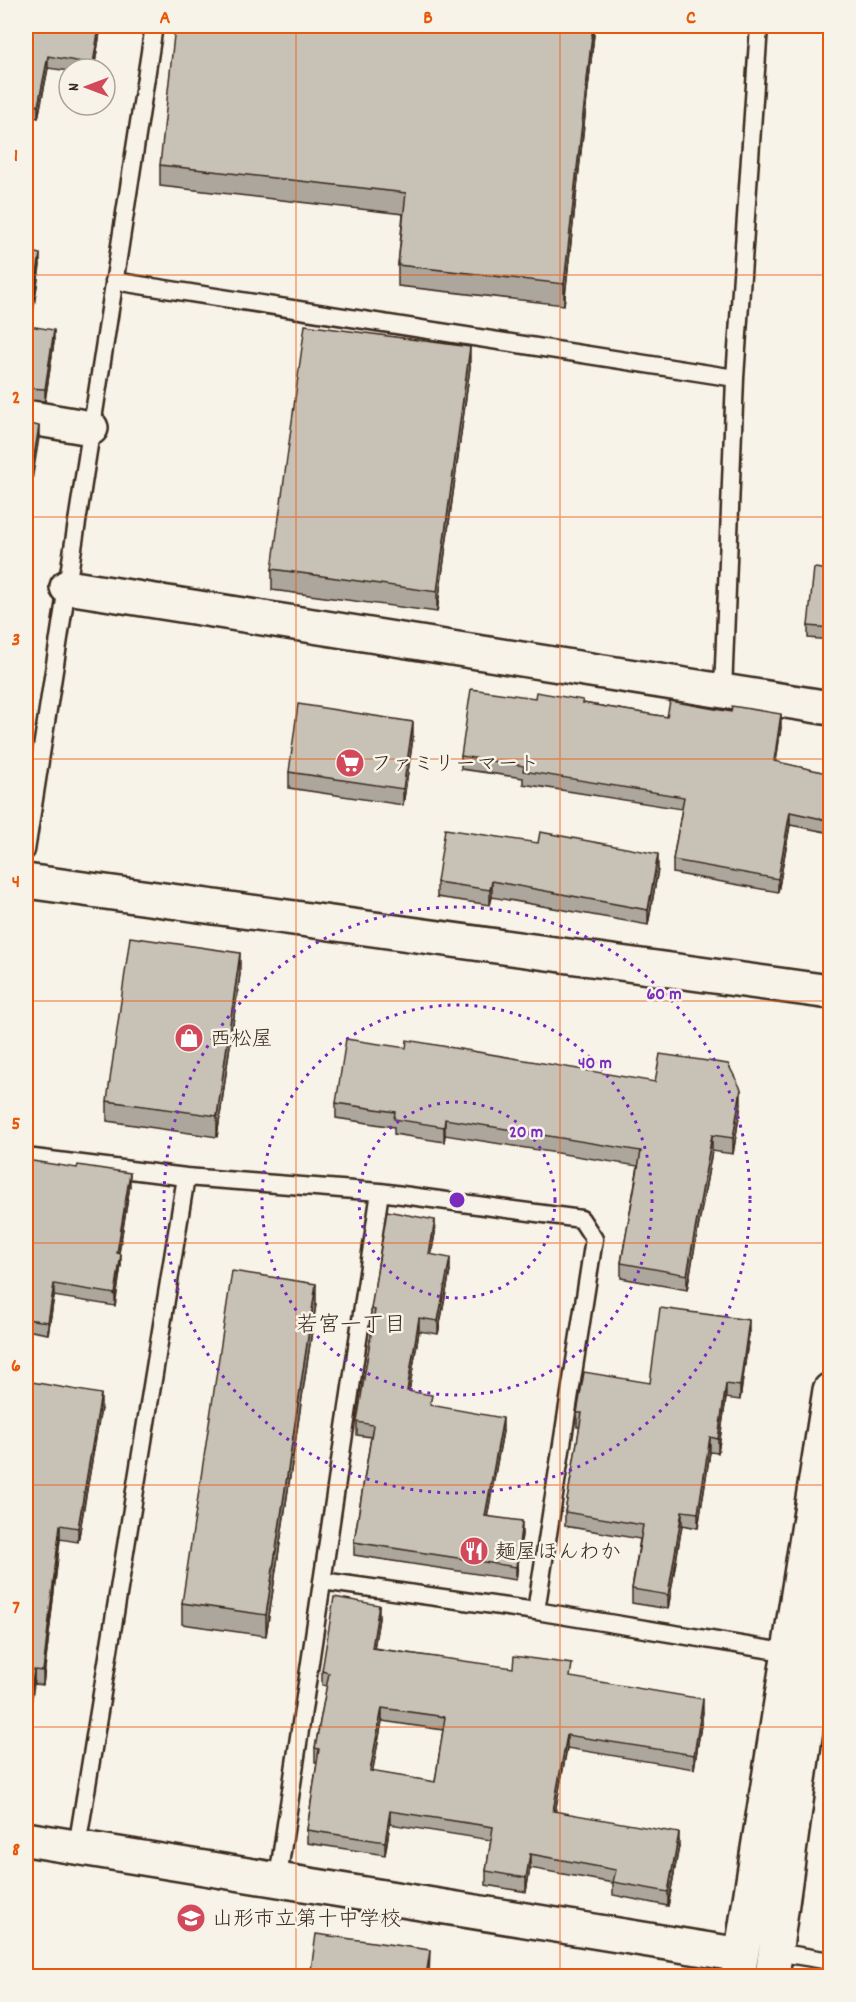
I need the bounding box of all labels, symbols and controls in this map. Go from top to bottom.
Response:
text: A [160,5,171,33]
text: B [423,5,433,33]
text: C [686,5,696,33]
north arrow [57,57,117,117]
text: N [63,83,86,91]
text: 1 [14,143,18,171]
text: 2 [12,385,20,413]
text: 3 [12,627,20,655]
supermarket icon: ファミリーマート [334,747,366,779]
place label: ファミリーマート [371,751,539,781]
text: 4 [12,869,20,897]
text: 60 m [646,983,682,1008]
shop icon: 西松屋 [173,1022,205,1054]
place label: 西松屋 [210,1026,273,1056]
text: 40 m [578,1052,612,1077]
text: 5 [11,1111,21,1139]
text: 20 m [509,1121,543,1146]
centre of rings [447,1190,467,1210]
district label: 若宮一丁目 [296,1311,406,1342]
text: 6 [11,1353,21,1381]
restaurant icon: 麺屋ほんわか [458,1535,490,1567]
place label: 麺屋ほんわか [495,1539,621,1569]
text: 7 [12,1595,20,1623]
text: 8 [12,1837,20,1865]
school or university icon: 山形市立第十中学校 [175,1902,207,1934]
place label: 山形市立第十中学校 [212,1906,401,1936]

